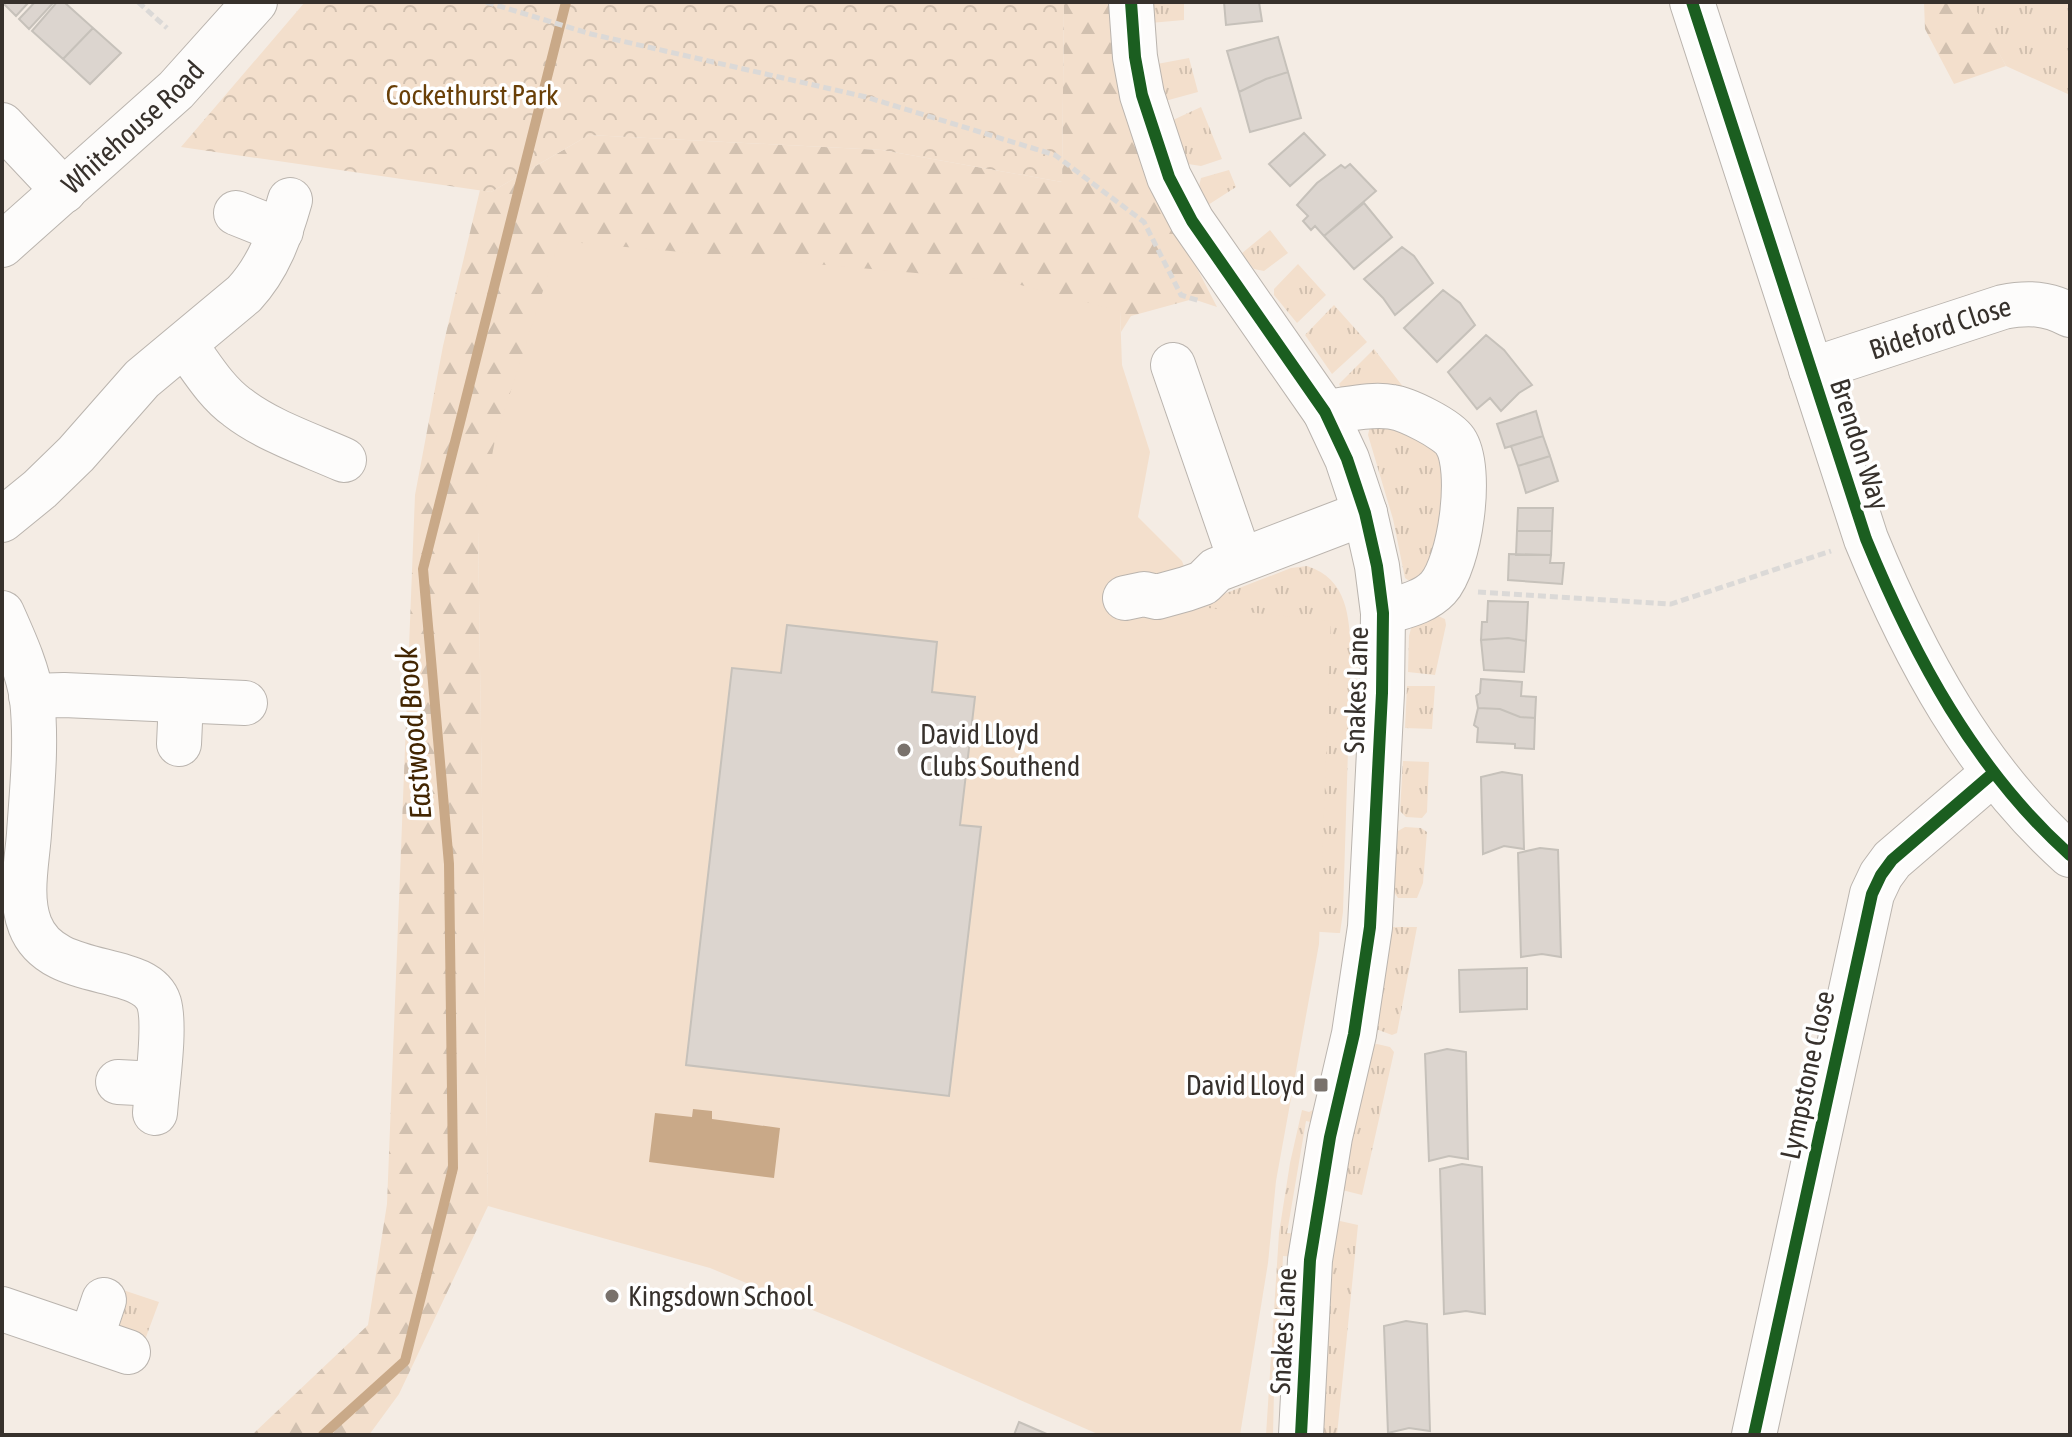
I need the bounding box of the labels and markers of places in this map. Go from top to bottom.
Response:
place label: David Lloyd Clubs Southend [920,718,1080,782]
marker: David Lloyd Clubs Southend [895,741,913,759]
place label: David Lloyd [1186,1069,1305,1101]
marker: David Lloyd [1312,1076,1330,1094]
place label: Kingsdown School [628,1280,814,1312]
marker: Kingsdown School [603,1287,621,1305]

